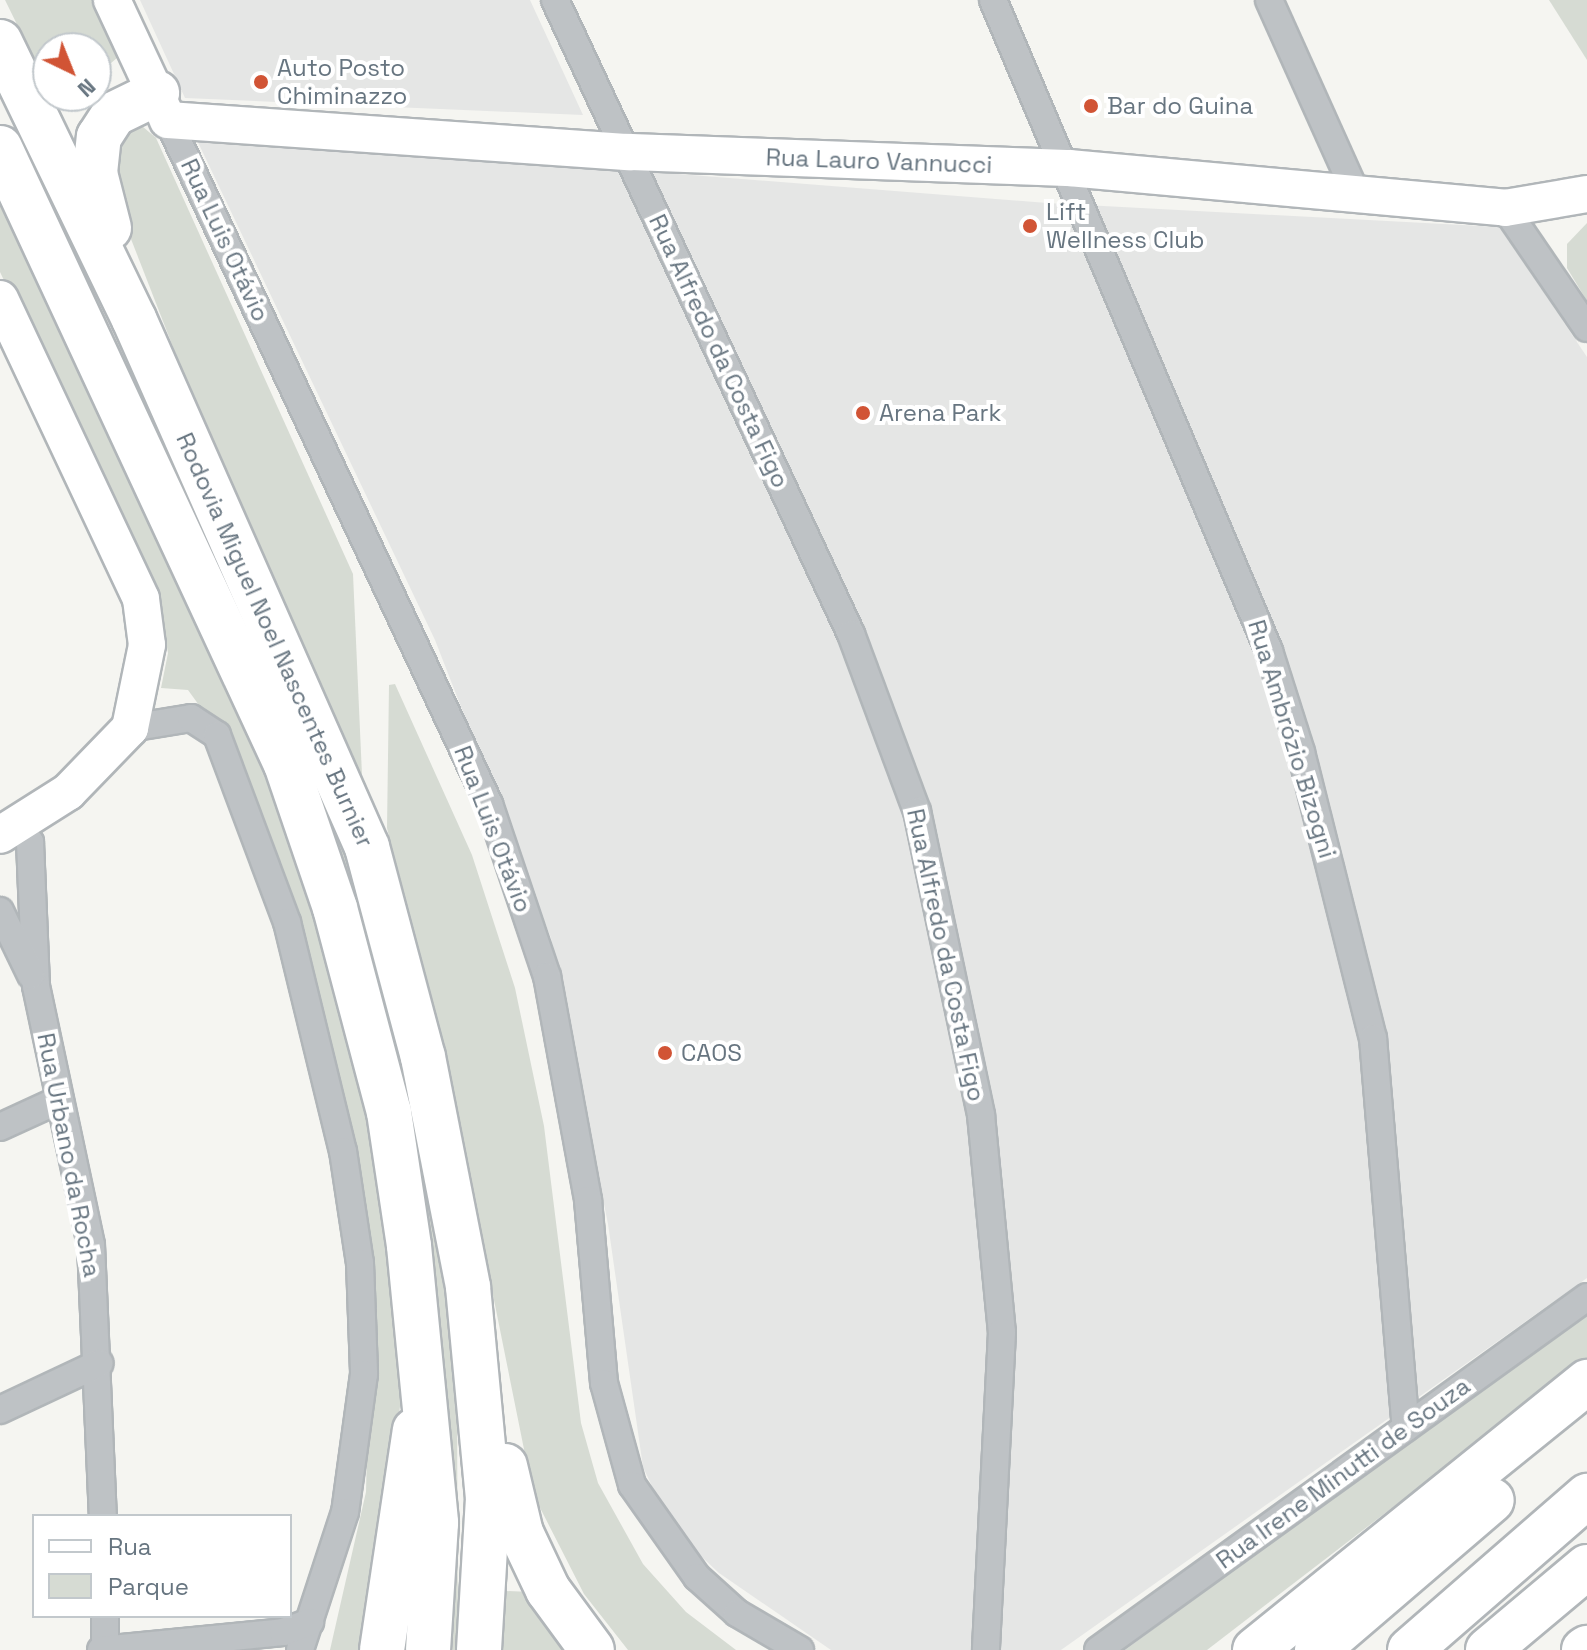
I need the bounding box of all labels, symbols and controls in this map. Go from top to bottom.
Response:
north arrow [32,32,112,112]
place label: Auto Posto Chiminazzo [277,54,407,110]
text: N [72,73,102,103]
marker: Auto Posto Chiminazzo [252,73,270,91]
place label: Bar do Guina [1107,92,1253,120]
marker: Bar do Guina [1082,97,1100,115]
street label: Rua Lauro Vannucci [765,143,993,179]
street label: Rua Luis Otávio [175,154,275,326]
place label: Lift Wellness Club [1046,198,1204,254]
street label: Rua Alfredo da Costa Figo [643,210,795,492]
marker: Lift Wellness Club [1021,217,1039,235]
place label: Arena Park [879,399,1002,427]
marker: Arena Park [854,404,872,422]
street label: Rodovia Miguel Noel Nascentes Burnier [170,428,380,852]
street label: Rua Ambrózio Bizogni [1242,616,1342,862]
street label: Rua Luis Otávio [448,742,538,916]
street label: Rua Alfredo da Costa Figo [901,806,991,1104]
street label: Rua Urbano da Rocha [31,1030,107,1280]
place label: CAOS [681,1039,742,1067]
marker: CAOS [656,1044,674,1062]
street label: Rua Irene Minutti de Souza [1211,1371,1475,1575]
legend [32,1514,292,1618]
text: Rua [108,1531,152,1562]
text: Parque [108,1571,189,1602]

